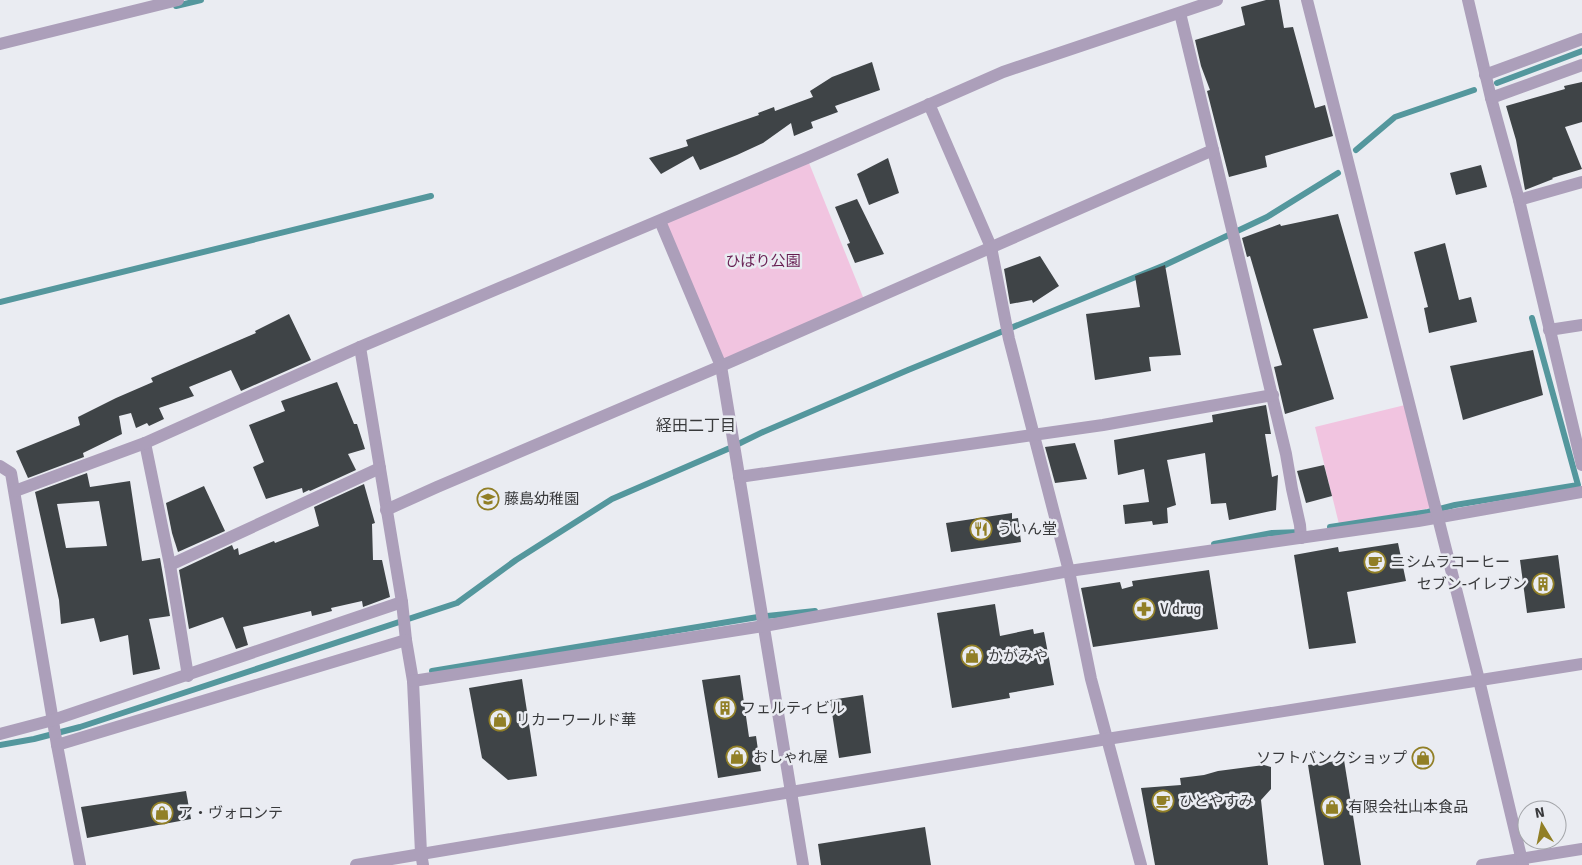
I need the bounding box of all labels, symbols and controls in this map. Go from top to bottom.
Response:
park label: ひばり公園 [725,252,801,270]
district label: 経田二丁目 [656,416,736,436]
school or university icon: 藤島幼稚園 [476,487,500,511]
place label: 藤島幼稚園 [504,490,579,508]
restaurant icon: ういん堂 [969,517,993,541]
place label: ういん堂 [997,520,1057,538]
cafe icon: ニシムラコーヒー [1363,550,1387,574]
place label: ニシムラコーヒー [1391,553,1510,571]
building icon: セブン-イレブン [1531,572,1555,596]
place label: セブン-イレブン [1417,575,1527,593]
pharmacy icon: V drug [1132,597,1156,621]
place label: V drug [1160,600,1202,618]
shop icon: かがみや [960,644,984,668]
place label: かがみや [988,647,1048,665]
building icon: フェルティビル [713,696,737,720]
place label: フェルティビル [741,699,845,717]
shop icon: リカーワールド華 [488,708,512,732]
place label: リカーワールド華 [516,711,636,729]
shop icon: おしゃれ屋 [725,745,749,769]
shop icon: ソフトバンクショップ [1411,746,1435,770]
place label: おしゃれ屋 [753,748,828,766]
place label: ソフトバンクショップ [1256,749,1407,767]
cafe icon: ひとやすみ [1151,789,1175,813]
place label: ひとやすみ [1179,792,1254,810]
shop icon: 有限会社山本食品 [1320,795,1344,819]
place label: 有限会社山本食品 [1348,798,1468,816]
north arrow [1517,800,1567,850]
shop icon: ア・ヴォロンテ [150,801,174,825]
text: N [1534,803,1546,822]
place label: ア・ヴォロンテ [178,804,283,822]

